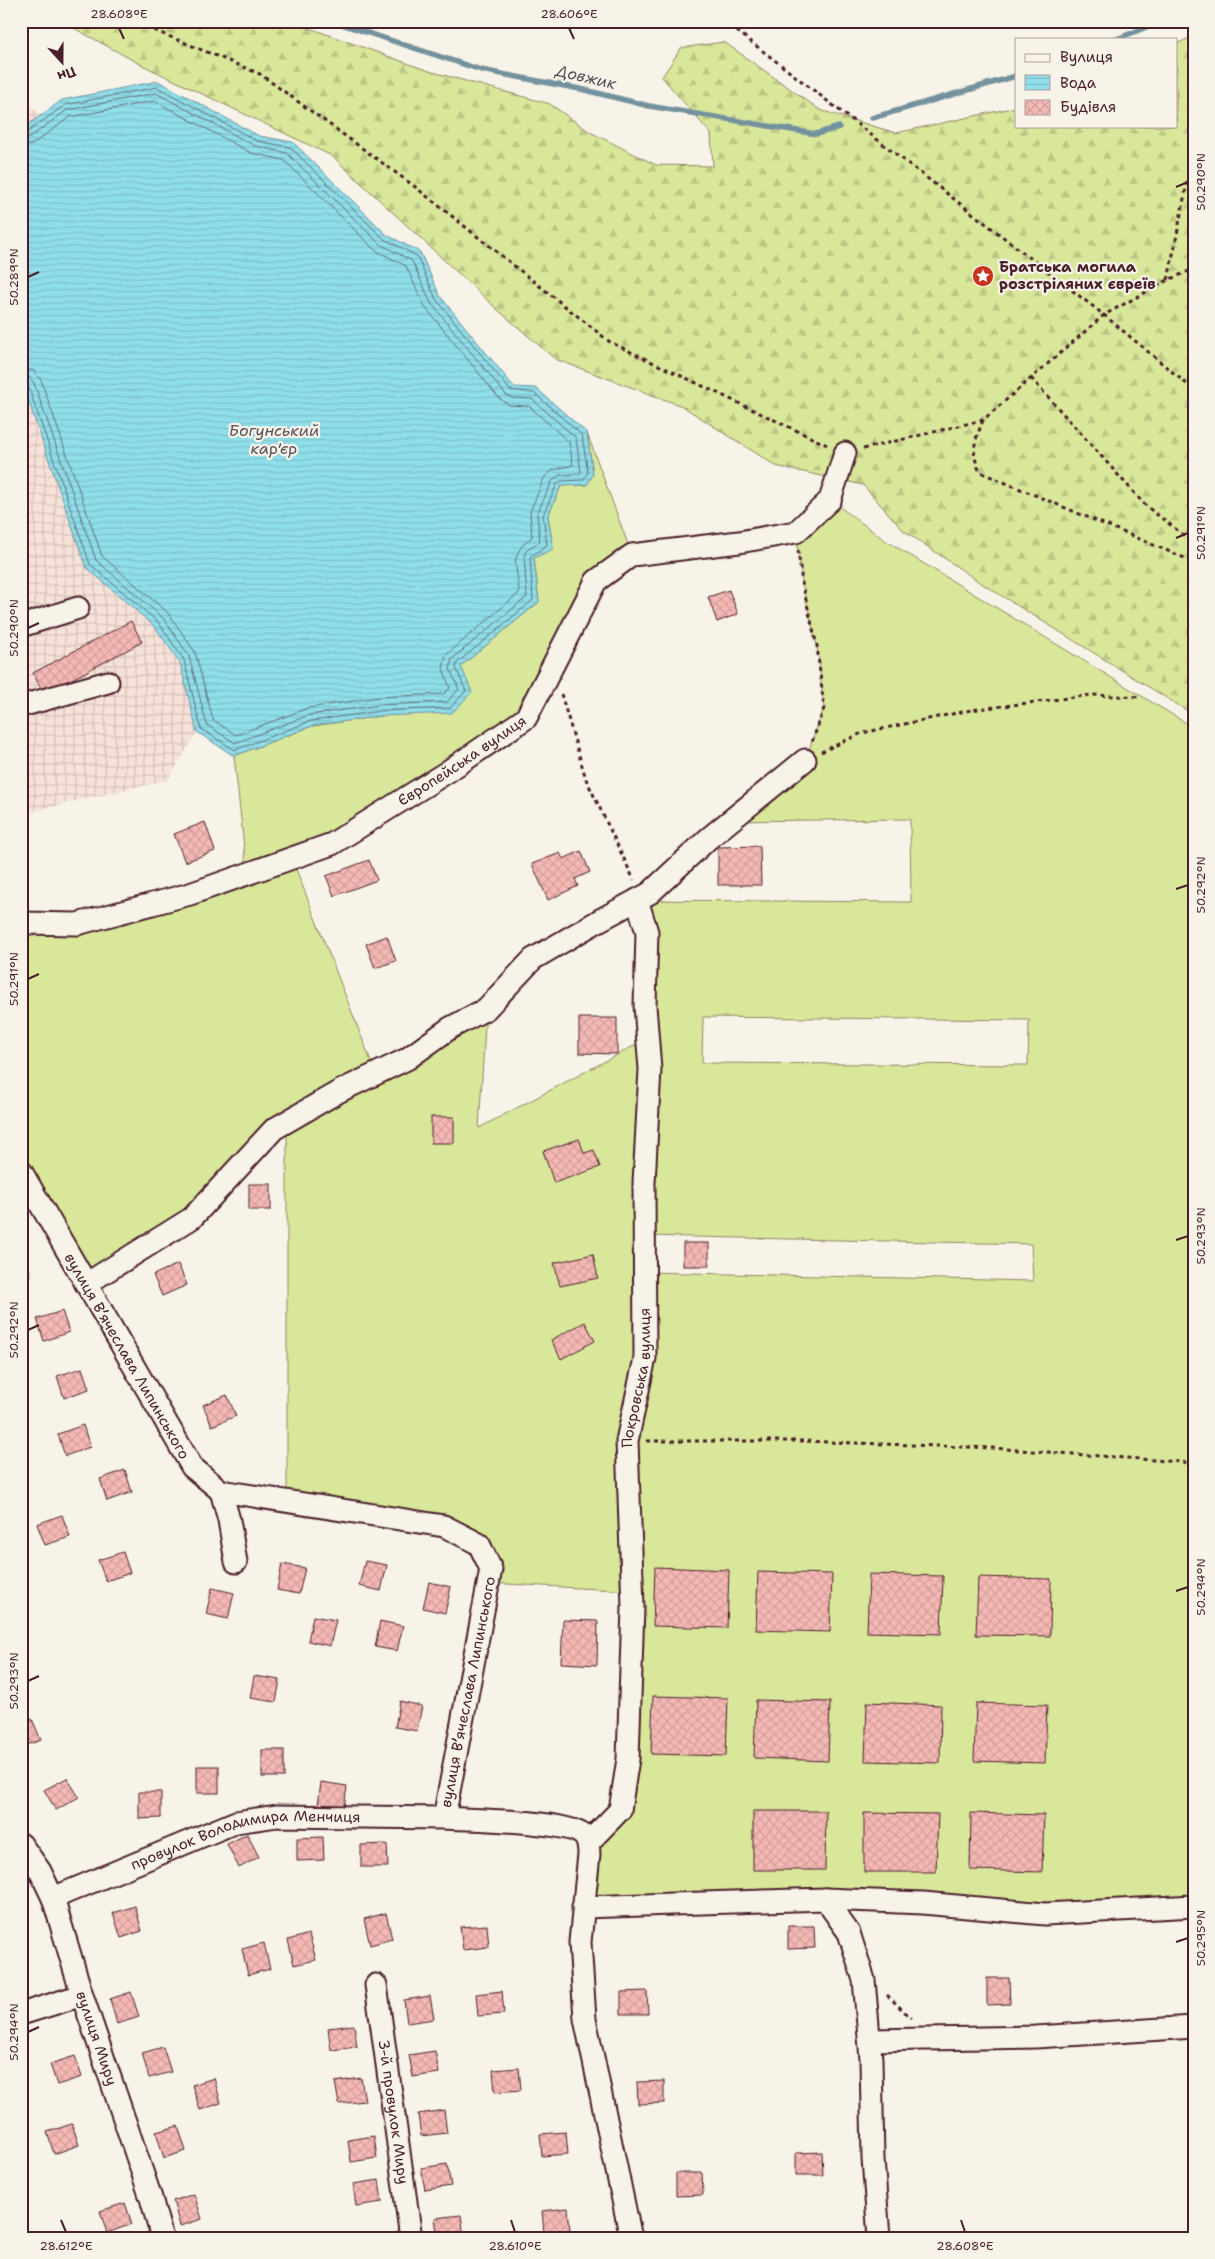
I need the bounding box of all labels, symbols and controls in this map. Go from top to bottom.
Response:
text: 28.608°E [90,6,148,22]
text: 28.606°E [540,6,598,22]
north arrow [38,38,88,88]
legend [1015,38,1178,128]
text: Вулиця [1060,47,1113,67]
water label: Довжик [553,60,619,94]
text: Пн [55,62,79,86]
text: Вода [1060,73,1097,93]
text: Будівля [1060,97,1116,117]
text: 50.290°N [1193,153,1209,211]
text: 50.289°N [6,248,22,306]
place label: Братська могила розстріляних євреїв [999,257,1156,294]
place icon: Братська могила розстріляних євреїв [971,264,995,288]
water label: Богунський кар'єр [229,420,319,459]
text: 50.291°N [1193,506,1209,560]
text: 50.290°N [6,599,22,657]
street label: Європейська вулиця [394,711,530,810]
text: 50.292°N [1193,856,1209,914]
text: 50.291°N [6,952,22,1006]
text: 50.293°N [1193,1207,1209,1265]
street label: вулиця Вʼячеслава Липинського [60,1249,194,1463]
text: 50.292°N [6,1301,22,1359]
street label: Покровська вулиця [617,1308,655,1448]
text: 50.294°N [1193,1558,1209,1616]
street label: вулиця Вʼячеслава Липинського [436,1575,500,1809]
text: 50.293°N [6,1652,22,1710]
street label: провулок Володимира Менчиця [127,1806,361,1875]
text: 50.295°N [1193,1910,1209,1966]
street label: вулиця Миру [71,1988,122,2088]
text: 50.294°N [6,2003,22,2061]
street label: 3-й провулок Миру [374,2038,413,2185]
text: 28.612°E [40,2238,92,2254]
text: 28.610°E [488,2238,542,2254]
text: 28.608°E [936,2238,994,2254]

